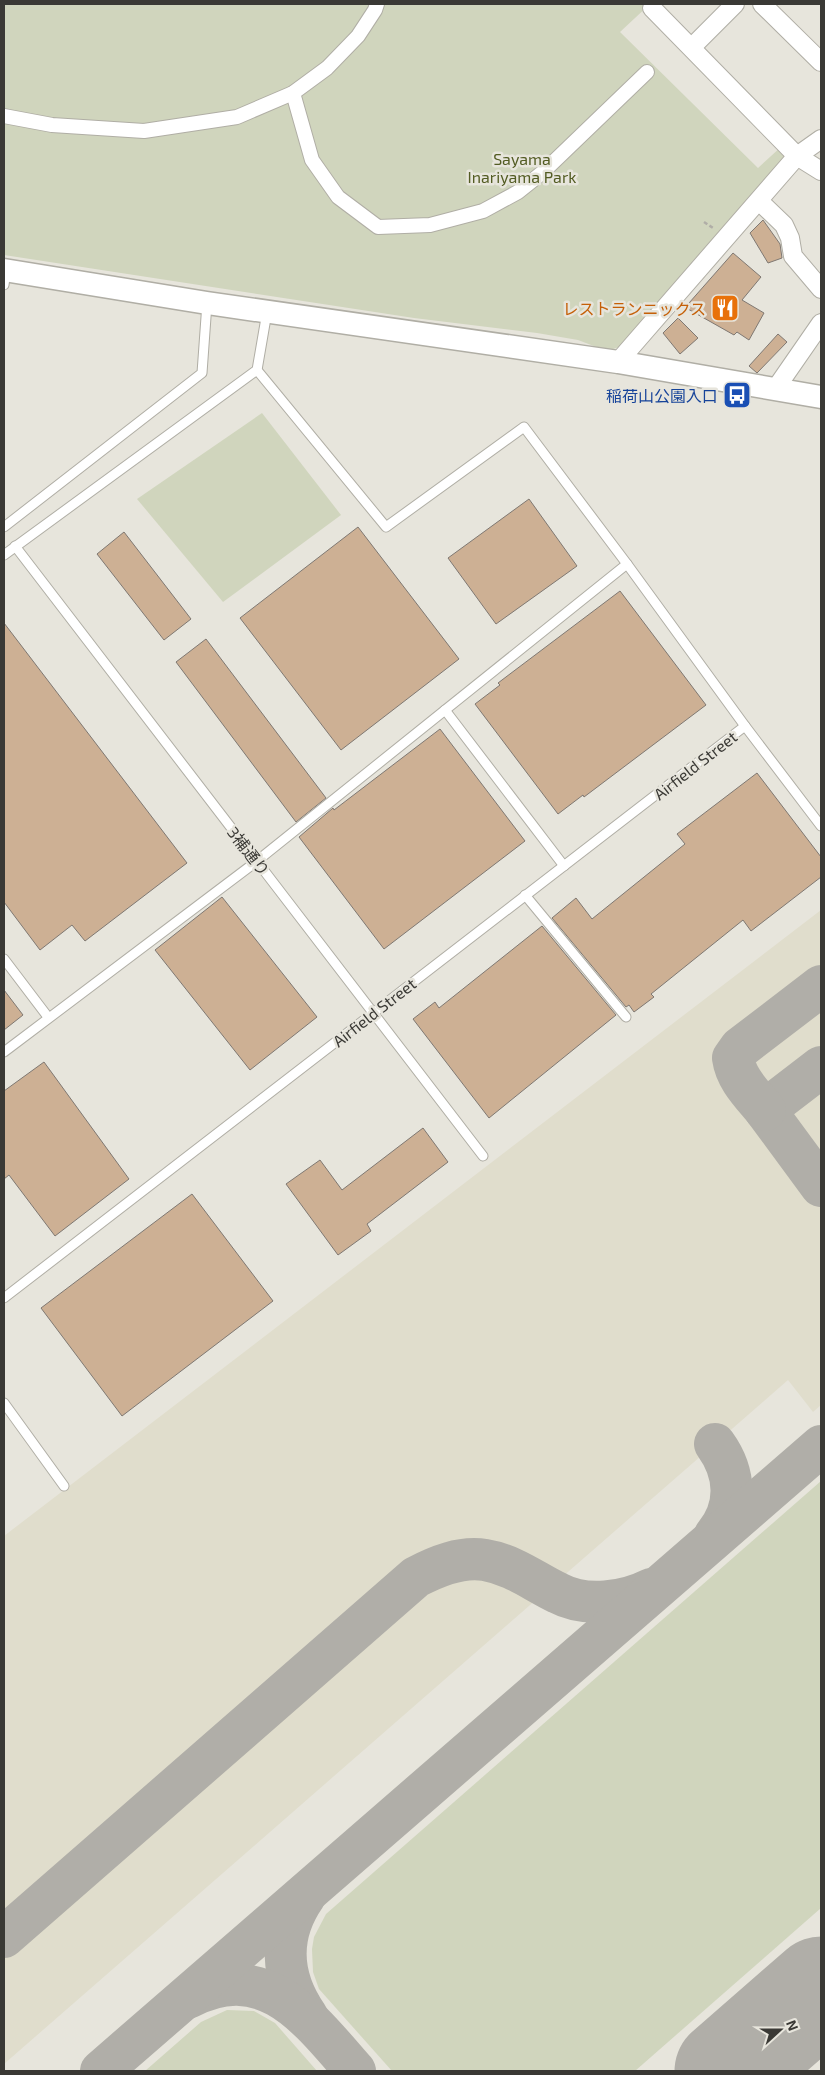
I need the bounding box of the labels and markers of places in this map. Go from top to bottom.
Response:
restaurant icon: レストランニックス [710,293,740,323]
place label: レストランニックス [562,299,706,318]
bus stop icon: 稲荷山公園入口 [722,380,752,410]
place label: 稲荷山公園入口 [606,386,718,405]

